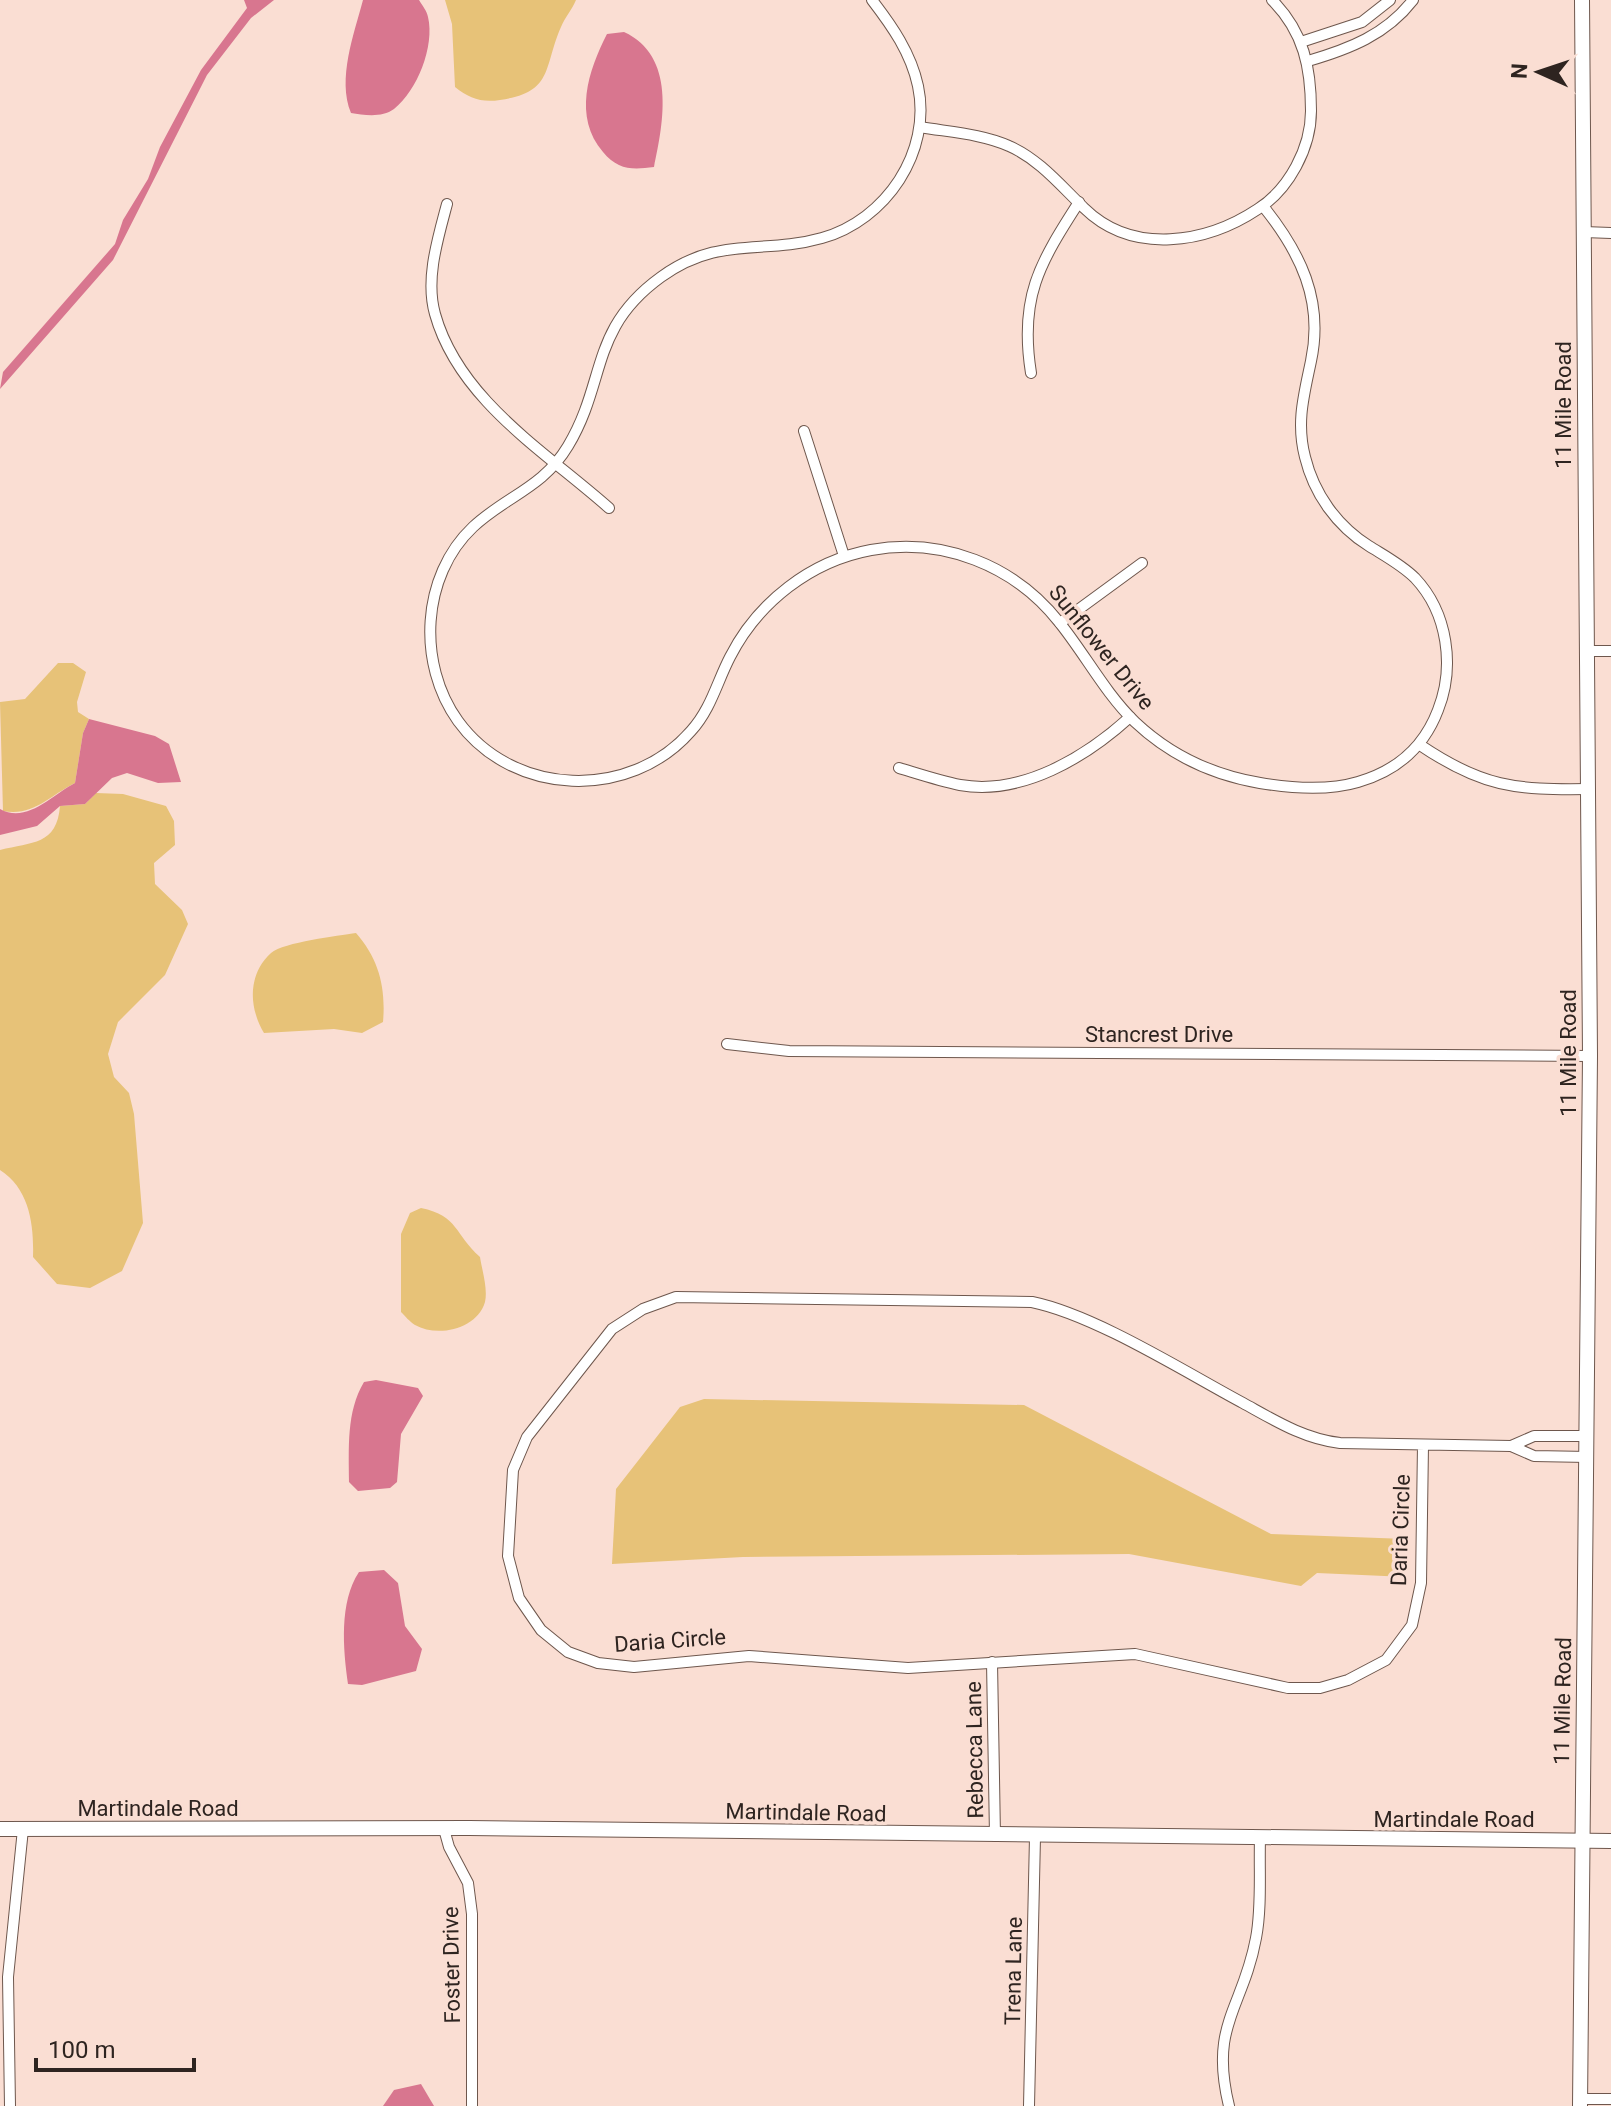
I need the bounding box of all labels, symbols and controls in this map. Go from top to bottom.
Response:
north arrow [1499,32,1579,112]
text: N [1507,63,1532,79]
street label: 11 Mile Road [1551,341,1576,469]
street label: Sunflower Drive [1044,580,1159,715]
street label: 11 Mile Road [1556,989,1581,1117]
street label: Stancrest Drive [1085,1022,1233,1047]
street label: Daria Circle [1386,1474,1415,1586]
street label: Daria Circle [613,1624,727,1657]
street label: 11 Mile Road [1549,1637,1576,1765]
street label: Rebecca Lane [961,1681,988,1819]
street label: Martindale Road [77,1796,239,1821]
street label: Martindale Road [725,1799,887,1826]
street label: Martindale Road [1373,1807,1535,1832]
street label: Foster Drive [438,1906,465,2024]
street label: Trena Lane [1000,1917,1027,2025]
scale bar [36,2022,194,2072]
text: 100 m [48,2036,115,2064]

